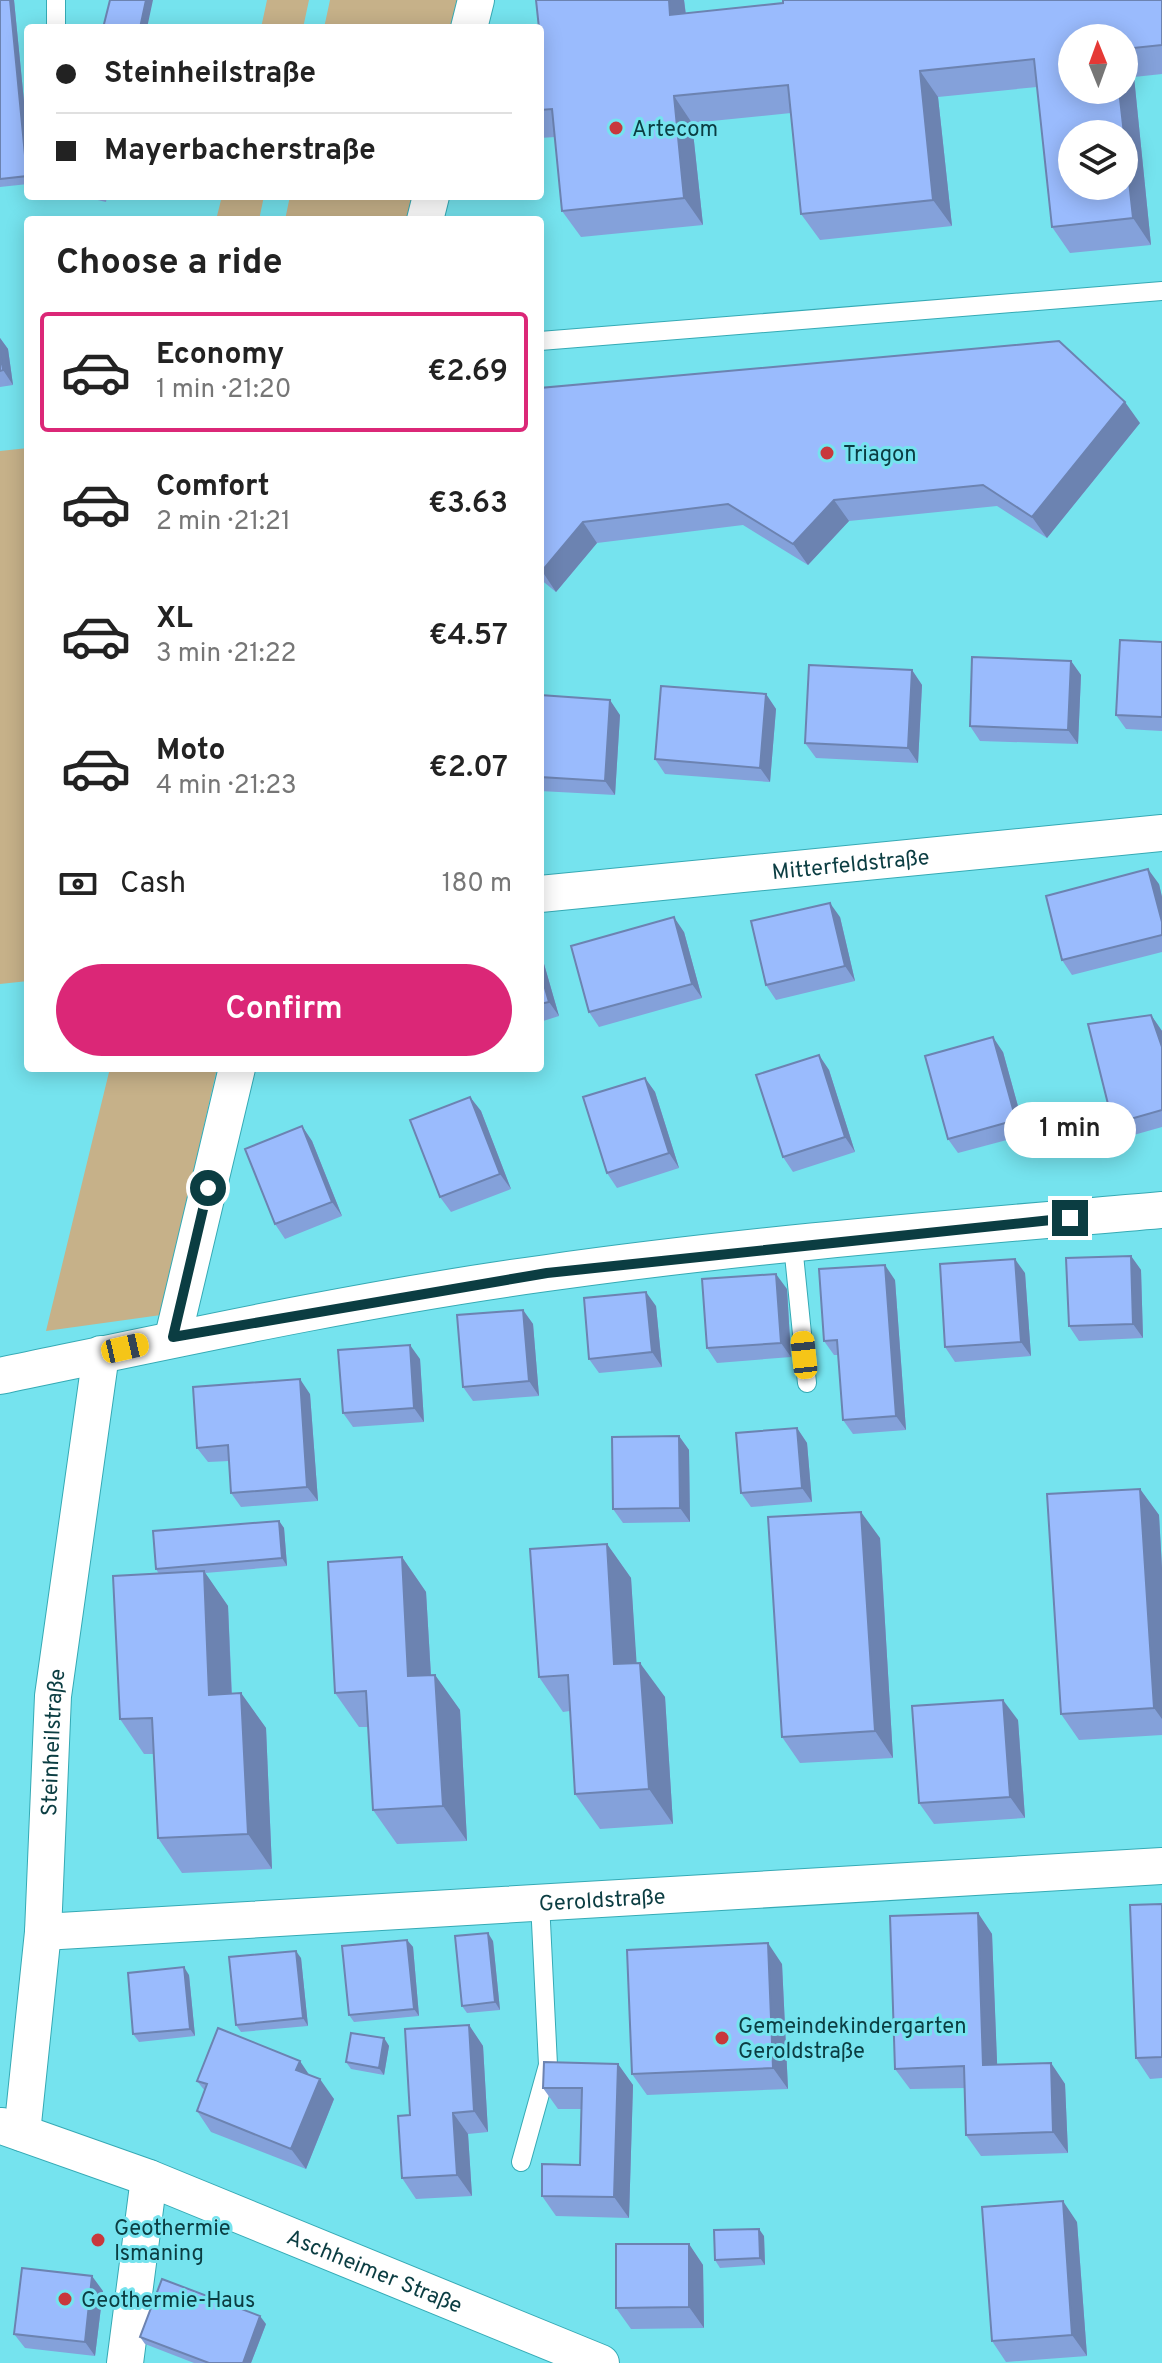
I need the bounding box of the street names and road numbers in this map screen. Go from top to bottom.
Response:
street label: Mitterfeldstraße [771,845,931,887]
street label: Steinheilstraße [37,1667,73,1817]
street label: Geroldstraße [538,1884,666,1919]
street label: Aschheimer Straße [282,2225,466,2321]

